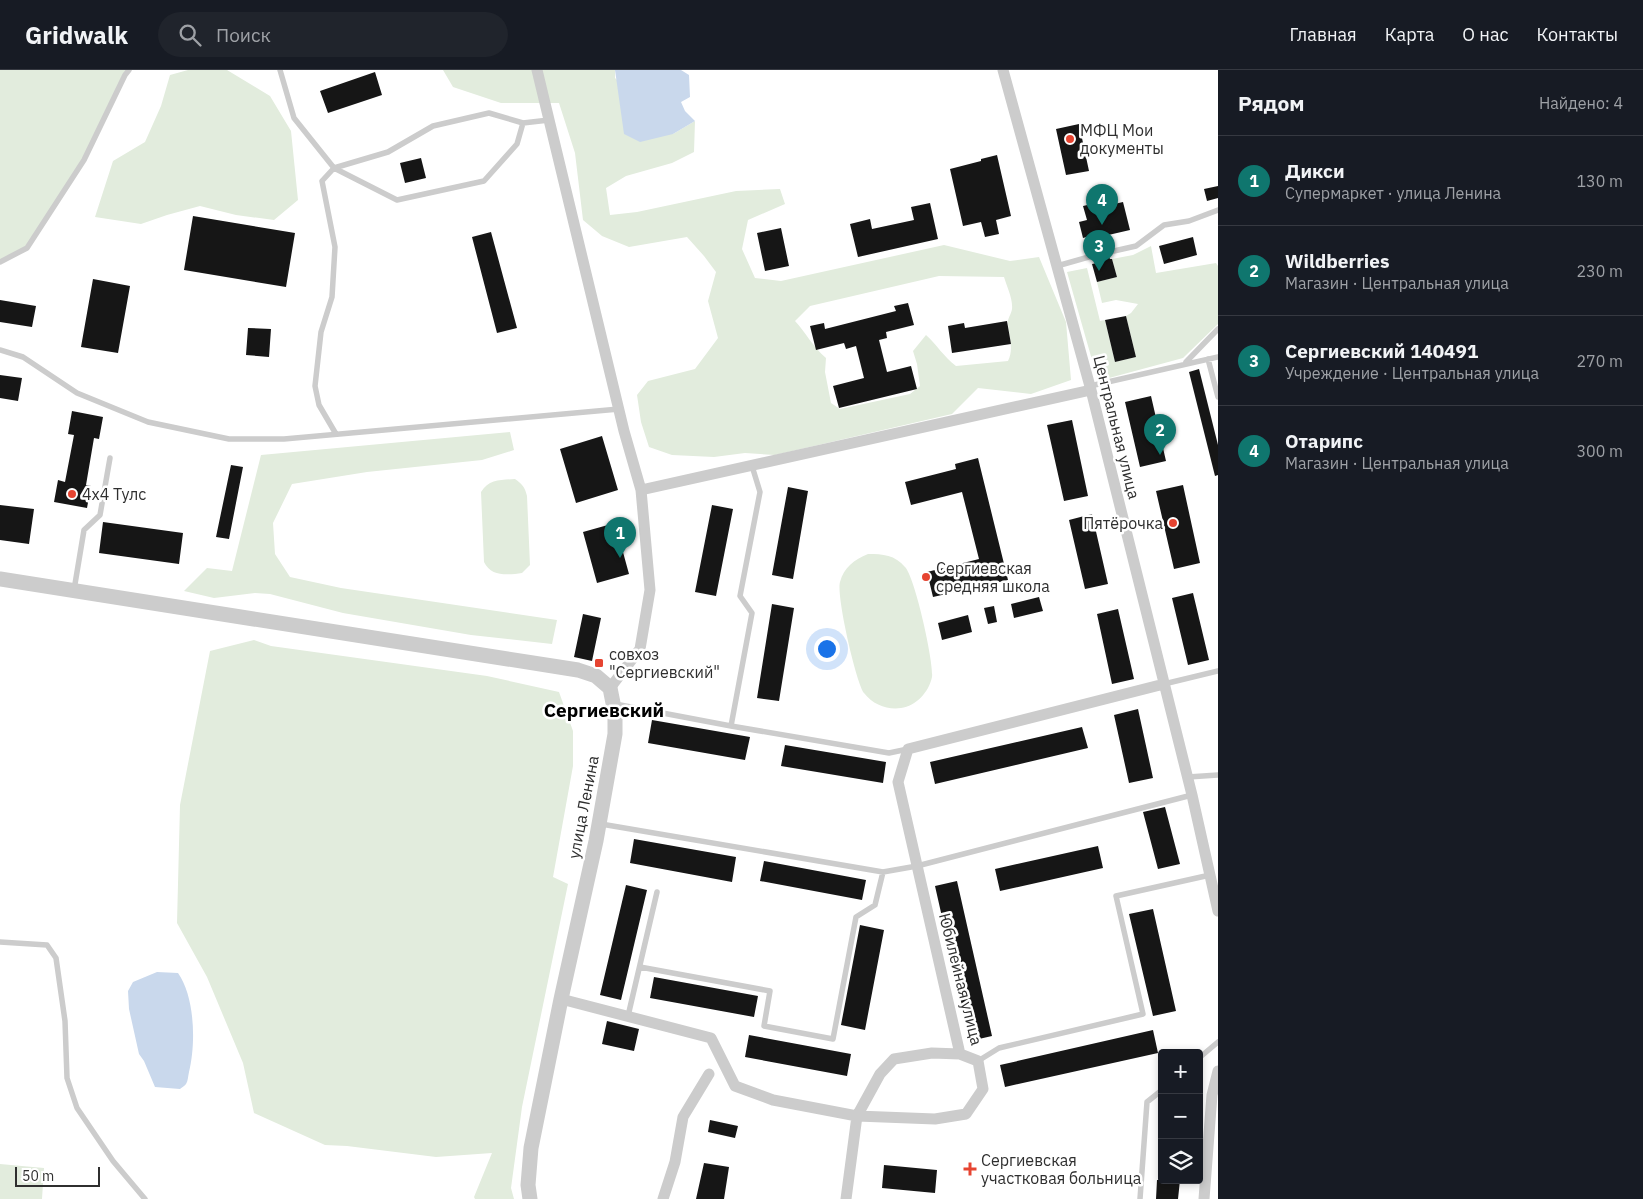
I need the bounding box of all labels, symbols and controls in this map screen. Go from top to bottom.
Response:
search box [158,12,508,57]
text: Gridwalk [25,19,128,51]
icon: search [176,21,204,49]
text: Поиск [216,23,271,47]
text: Главная [1289,23,1357,46]
text: Карта [1385,23,1434,46]
text: О нас [1462,23,1509,46]
text: Контакты [1537,23,1618,46]
text: Рядом [1238,89,1305,117]
text: Найдено: 4 [1539,93,1623,113]
place label: МФЦ Мои документы [1080,120,1164,158]
marker: МФЦ Мои документы [1064,133,1076,145]
text: Дикси [1285,159,1345,183]
text: 1 [1249,171,1259,191]
text: 130 m [1576,171,1623,191]
text: Супермаркет · улица Ленина [1285,183,1501,203]
pin: 4 [1086,184,1118,225]
pin: 3 [1083,230,1115,271]
text: Wildberries [1285,249,1390,273]
text: 2 [1249,261,1259,281]
text: 230 m [1576,261,1623,281]
text: Магазин · Центральная улица [1285,273,1509,293]
text: Сергиевский 140491 [1285,339,1478,363]
text: 3 [1249,351,1259,371]
text: 270 m [1576,351,1623,371]
street label: Центральная улица [1089,353,1145,501]
text: Учреждение · Центральная улица [1285,363,1539,383]
pin: 2 [1144,414,1176,455]
text: Отарипс [1285,429,1363,453]
text: 4 [1249,441,1259,461]
text: 300 m [1576,441,1623,461]
text: Магазин · Центральная улица [1285,453,1509,473]
place label: 4x4 Тулс [82,484,146,504]
marker: 4x4 Тулс [66,488,78,500]
place label: Пятёрочка [1083,513,1163,533]
pin: 1 [604,517,636,558]
marker: Пятёрочка [1167,517,1179,529]
place label: Сергиевская средняя школа [936,558,1050,596]
marker: Сергиевская средняя школа [920,571,932,583]
your location [814,636,840,662]
place label: совхоз "Сергиевский" [609,644,720,682]
marker: совхоз "Сергиевский" [593,657,605,669]
district label: Сергиевский [544,698,664,722]
street label: улица Ленина [563,753,603,860]
street label: Юбилейная улица [935,911,987,1048]
map controls [1158,1049,1203,1184]
button: + [1158,1049,1203,1094]
button: − [1158,1094,1203,1139]
button: layers [1158,1139,1203,1184]
place label: Сергиевская участковая больница [981,1150,1142,1188]
marker: Сергиевская участковая больница [963,1162,977,1176]
scale bar [15,1164,100,1187]
text: 50 m [22,1167,54,1185]

